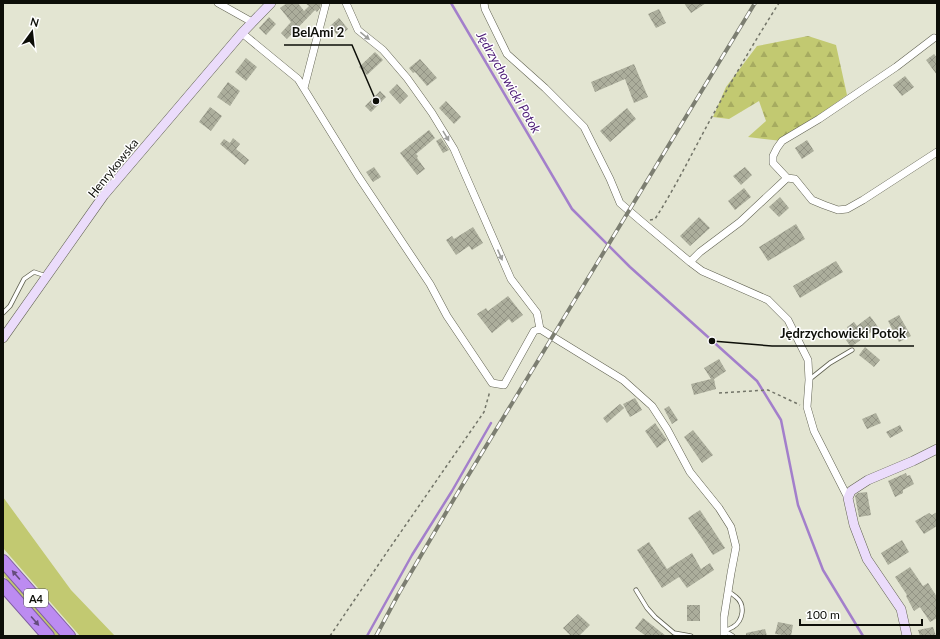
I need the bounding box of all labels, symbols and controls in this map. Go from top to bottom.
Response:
north arrow [12,12,52,52]
text: N [29,14,40,29]
callout: BelAmi 2 [284,20,352,45]
text: BelAmi 2 [292,24,344,40]
water label: Jędrzychowicki Potok [473,27,545,137]
one-way arrow [360,32,371,40]
one-way arrow [443,130,450,142]
street label: Henrykowska [85,135,141,201]
one-way arrow [497,249,503,260]
callout: Jędrzychowicki Potok [772,321,914,346]
text: Jędrzychowicki Potok [780,325,906,341]
one-way arrow [11,570,20,580]
road number: A4 [24,589,48,607]
scale bar [800,601,922,627]
text: 100 m [806,607,840,622]
one-way arrow [30,616,39,626]

